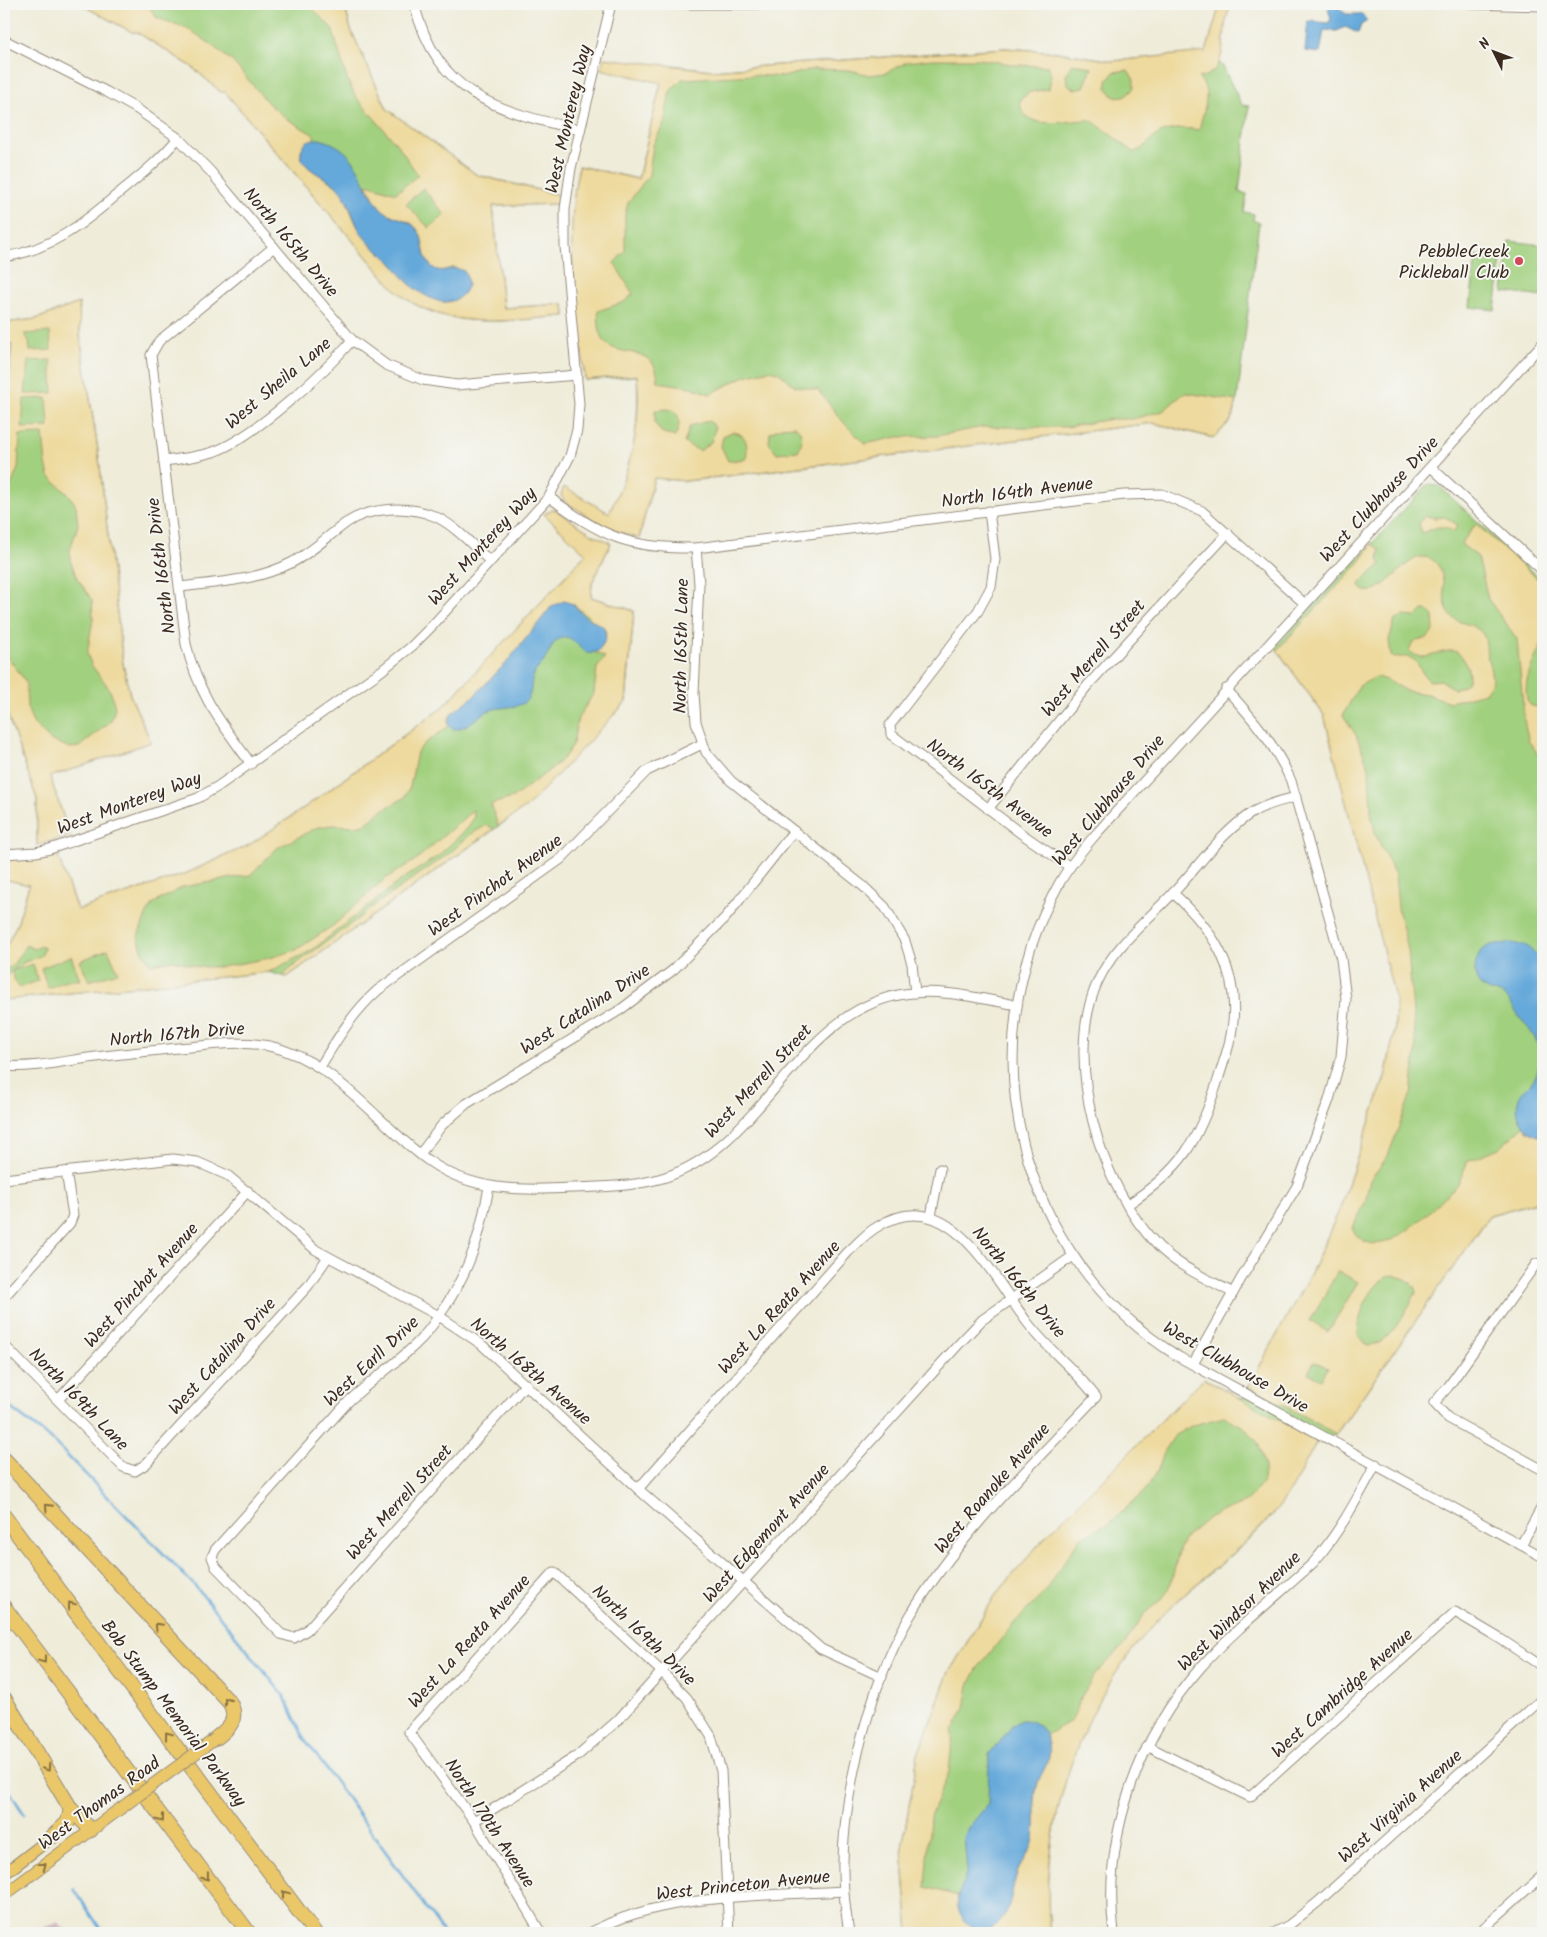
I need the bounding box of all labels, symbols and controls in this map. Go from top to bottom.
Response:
north arrow [1470,28,1520,78]
text: N [1474,33,1496,55]
street label: West Monterey Way [538,42,601,197]
street label: North 165th Drive [235,181,345,305]
place label: PebbleCreek Pickleball Club [1399,238,1510,288]
marker: PebbleCreek Pickleball Club [1513,255,1525,267]
street label: West Sheila Lane [219,331,339,438]
street label: West Clubhouse Drive [1313,430,1447,570]
street label: North 164th Avenue [940,470,1095,517]
street label: West Monterey Way [422,481,545,613]
street label: North 166th Drive [140,496,185,636]
street label: North 165th Lane [667,578,698,714]
street label: West Merrell Street [1035,593,1154,724]
street label: West Clubhouse Drive [1045,729,1173,873]
street label: North 165th Avenue [920,732,1059,847]
street label: West Monterey Way [53,765,206,844]
street label: West Pinchot Avenue [422,827,569,945]
street label: West Catalina Drive [515,957,657,1063]
street label: North 167th Drive [108,1015,246,1056]
street label: West Merrell Street [698,1017,821,1146]
street label: West Pinchot Avenue [78,1217,207,1355]
street label: North 166th Drive [963,1221,1072,1345]
street label: West La Reata Avenue [712,1234,848,1382]
street label: West Catalina Drive [162,1292,284,1423]
street label: West Earll Drive [317,1310,427,1414]
street label: North 168th Avenue [463,1311,597,1433]
street label: West Clubhouse Drive [1157,1315,1314,1422]
street label: North 169th Lane [21,1342,135,1458]
street label: West Roanoke Avenue [928,1417,1058,1561]
street label: West Merrell Street [340,1438,461,1568]
street label: West Edgemont Avenue [696,1458,838,1610]
one-way arrow [45,1503,54,1512]
street label: West Windsor Avenue [1171,1545,1309,1679]
street label: West La Reata Avenue [402,1568,538,1716]
street label: North 169th Drive [584,1578,702,1694]
one-way arrow [68,1602,76,1611]
street label: Bob Stump Memorial Parkway [93,1614,253,1814]
street label: West Cambridge Avenue [1265,1622,1421,1766]
one-way arrow [155,1623,164,1632]
one-way arrow [37,1654,46,1664]
one-way arrow [224,1697,233,1707]
one-way arrow [165,1732,174,1741]
street label: West Virginia Avenue [1332,1743,1470,1871]
street label: West Thomas Road [33,1749,168,1859]
street label: North 170th Avenue [436,1753,542,1895]
one-way arrow [40,1762,50,1771]
one-way arrow [155,1813,164,1822]
one-way arrow [37,1863,46,1871]
street label: West Princeton Avenue [655,1863,832,1910]
one-way arrow [200,1871,208,1880]
one-way arrow [283,1891,291,1900]

